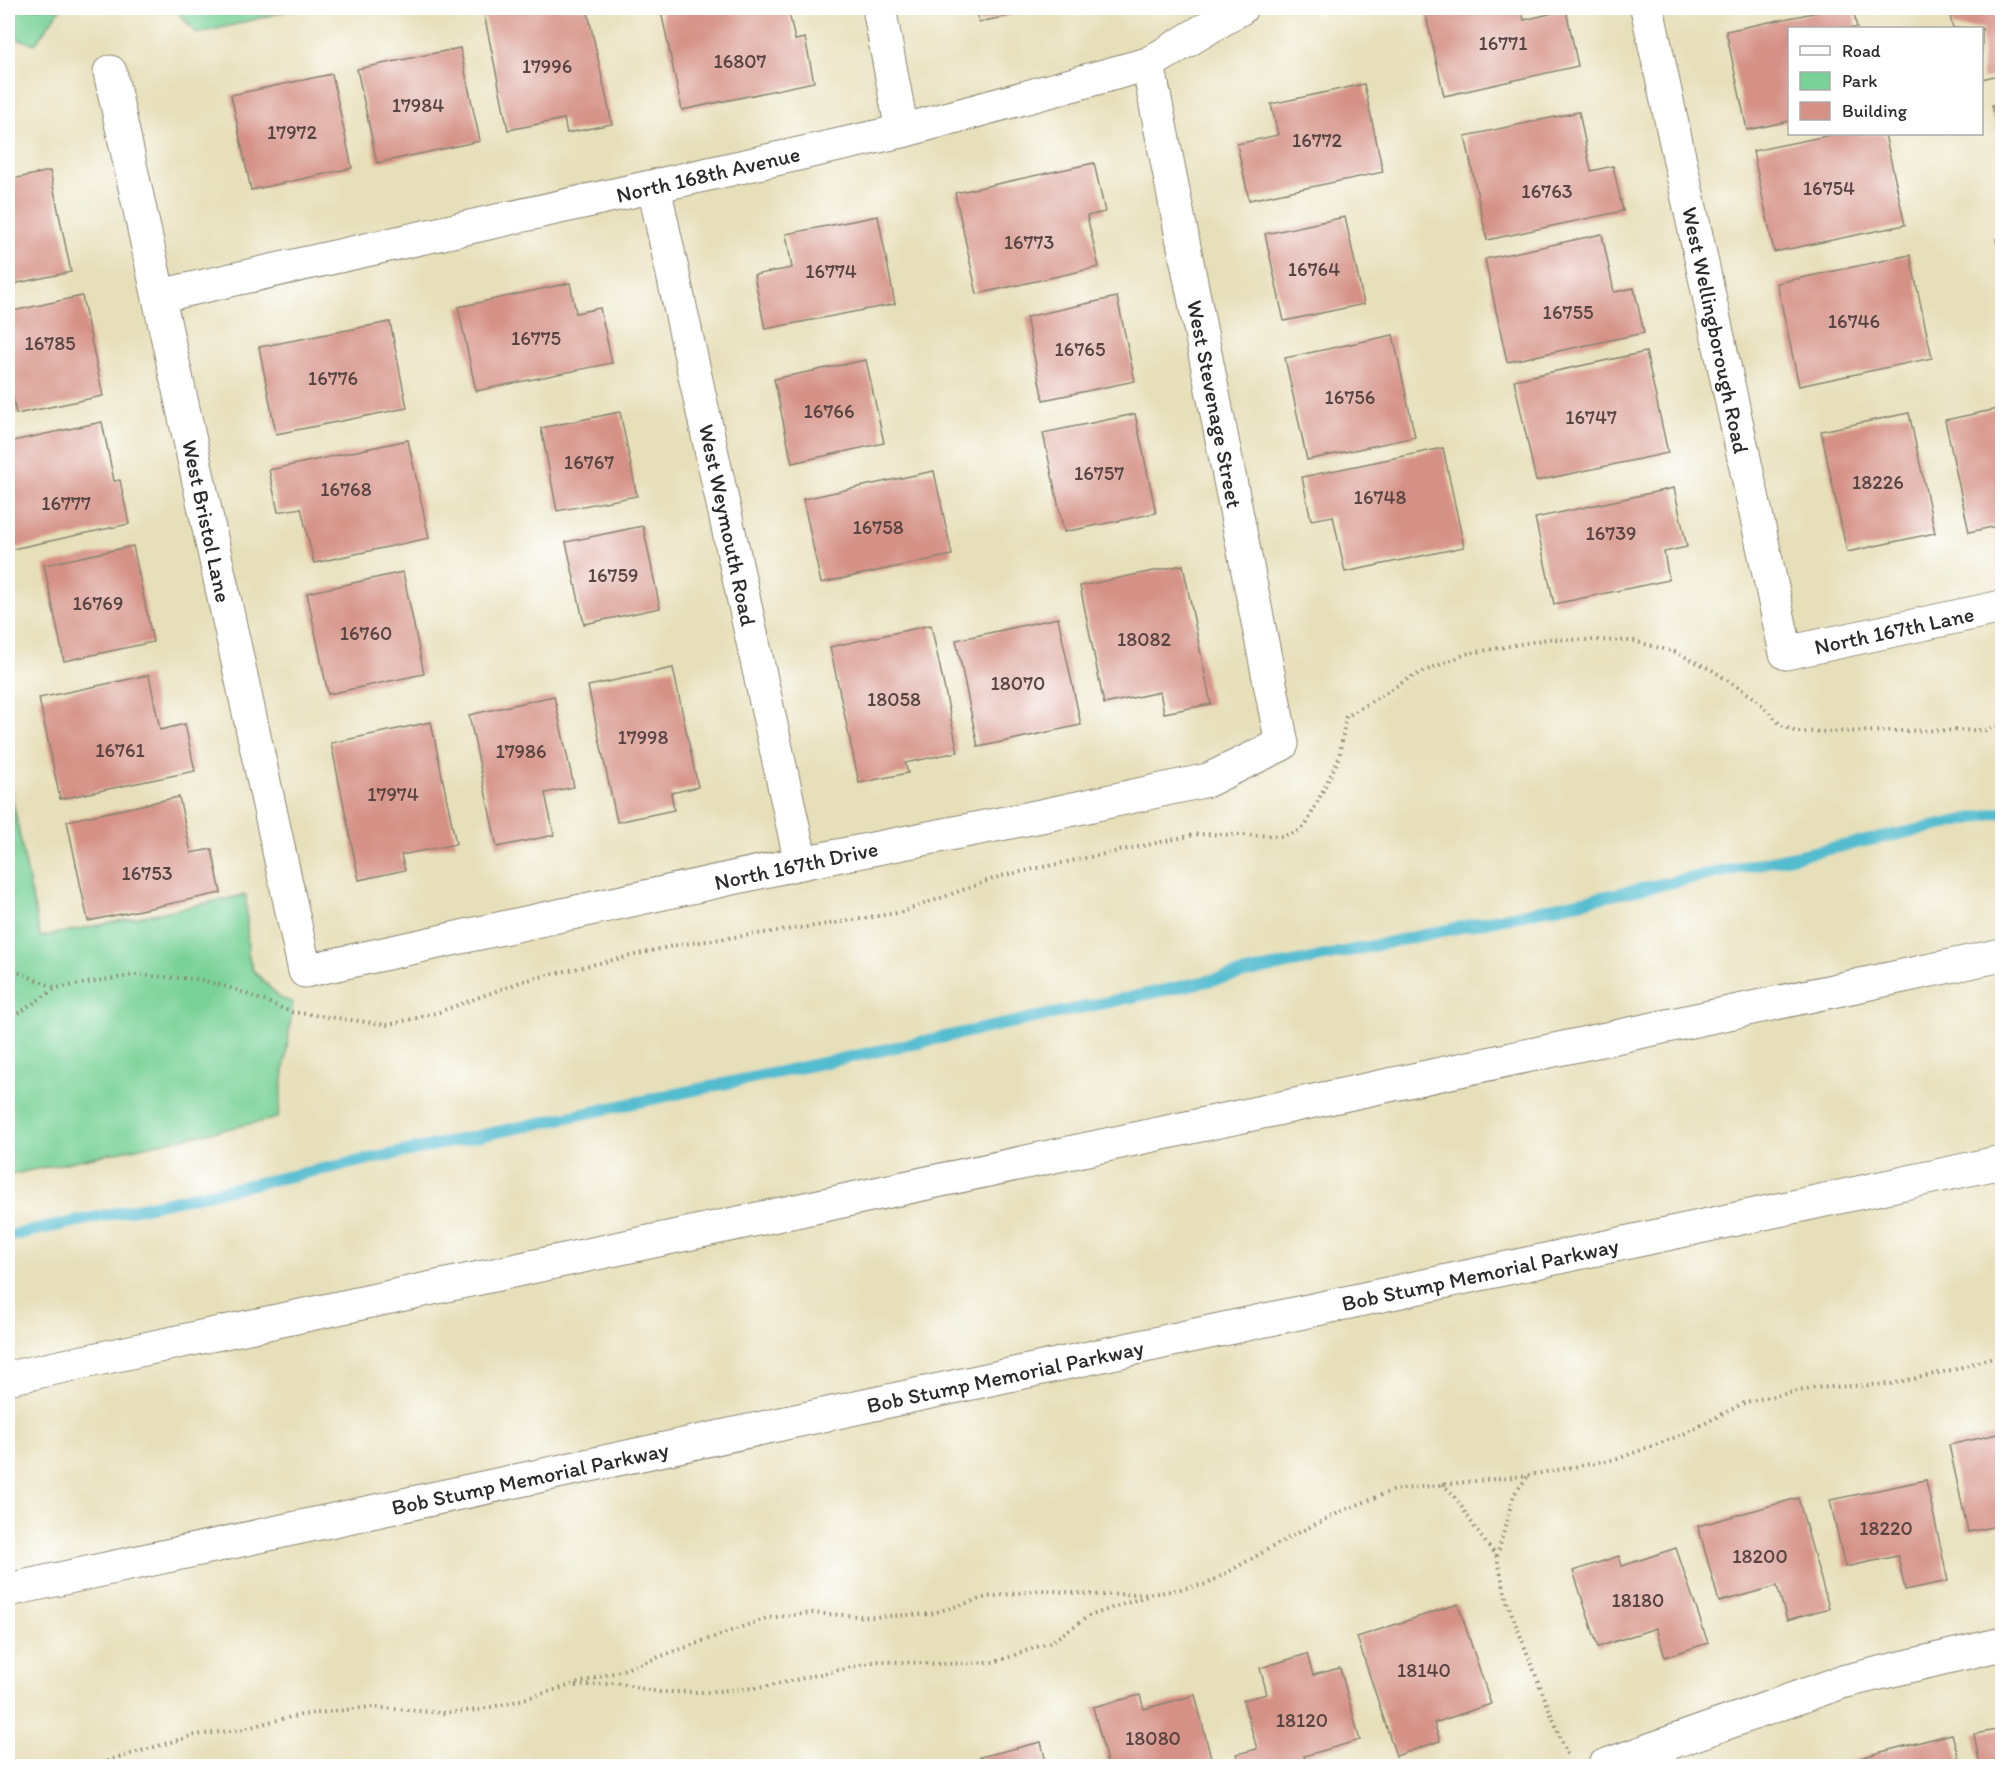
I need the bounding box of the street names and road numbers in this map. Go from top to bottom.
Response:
street label: North 168th Avenue [614,140,803,209]
street label: West Wellingborough Road [1676,204,1755,456]
street label: West Stevenage Street [1181,298,1248,511]
street label: West Weymouth Road [693,422,762,629]
street label: West Bristol Lane [176,437,237,605]
street label: North 167th Lane [1812,600,1976,661]
street label: North 167th Drive [712,835,880,896]
street label: Bob Stump Memorial Parkway [1339,1232,1622,1317]
street label: Bob Stump Memorial Parkway [864,1334,1147,1419]
street label: Bob Stump Memorial Parkway [389,1436,672,1521]

